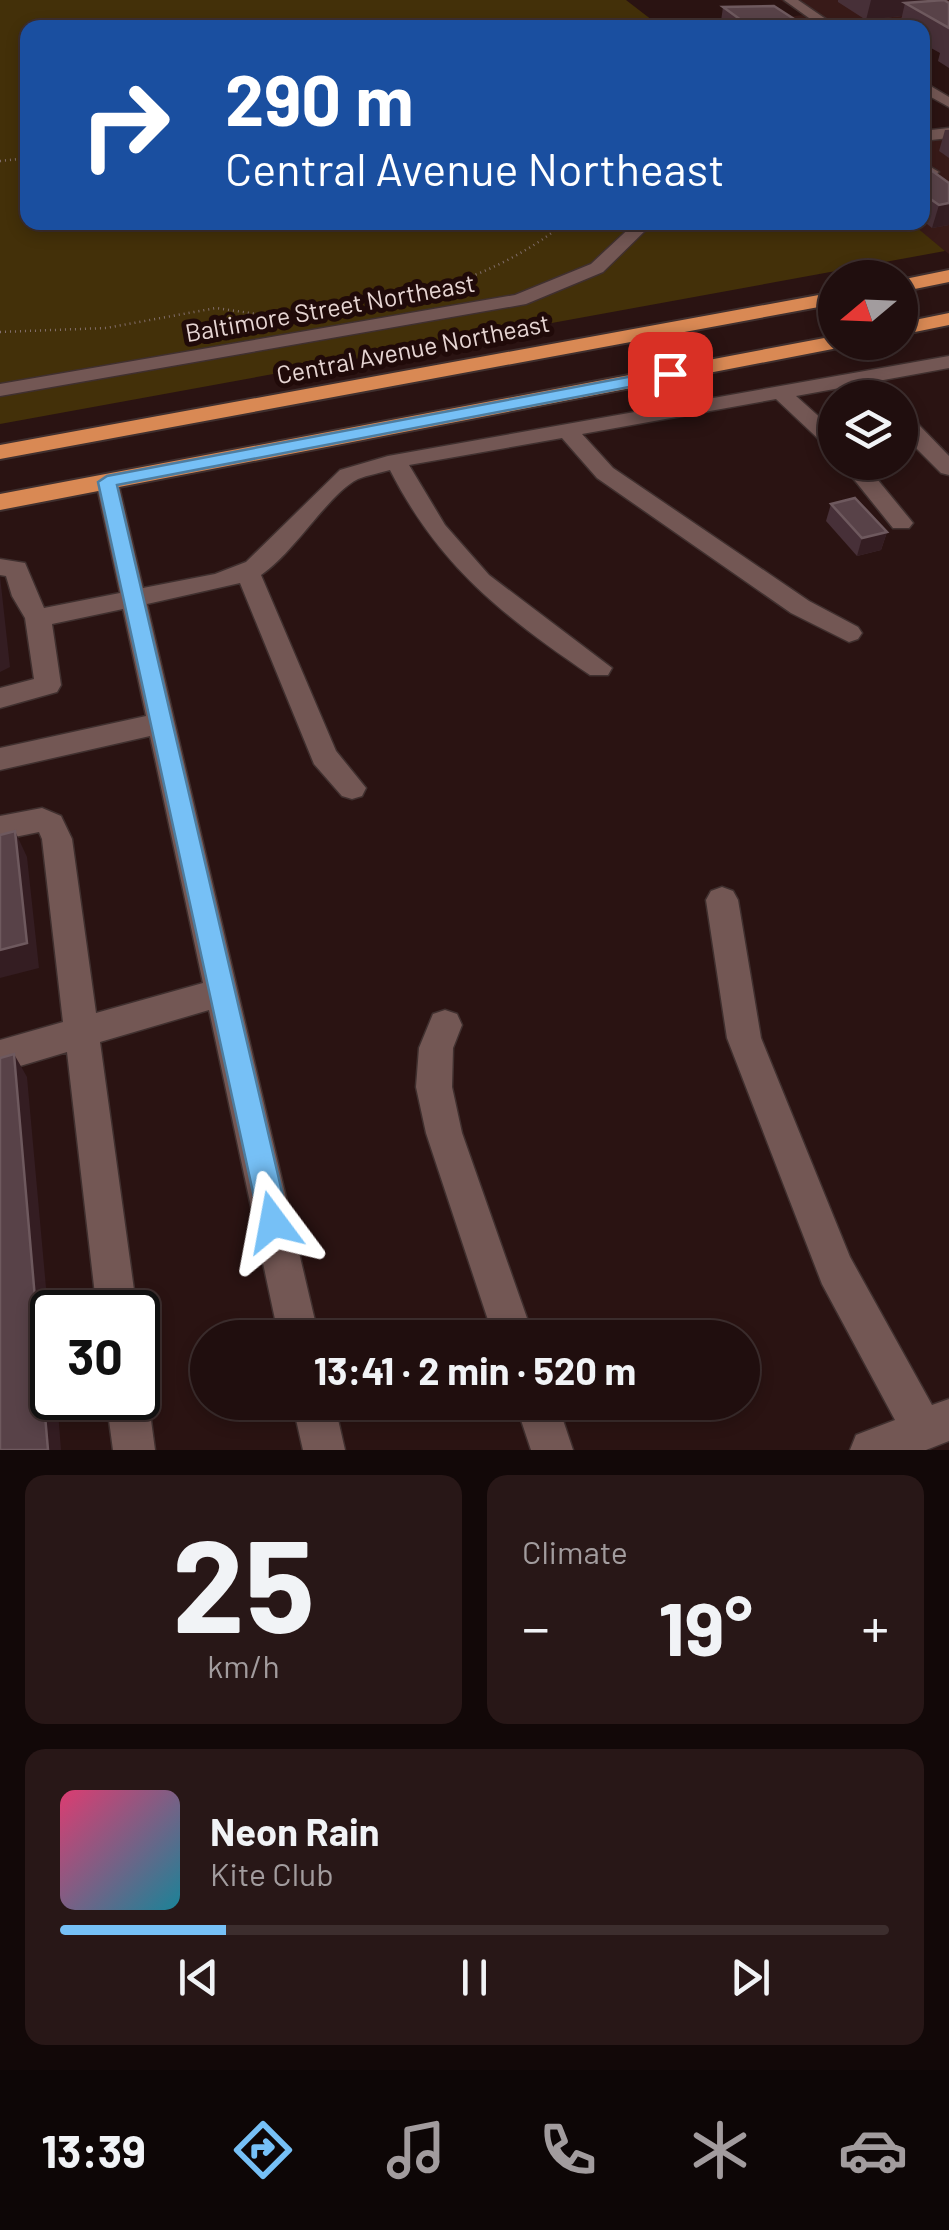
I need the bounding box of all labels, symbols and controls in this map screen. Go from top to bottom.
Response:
text: 290 m [225,56,414,140]
icon: right [60,60,190,190]
text: Central Avenue Northeast [225,141,725,195]
north arrow [818,260,918,360]
map controls [818,260,918,480]
street label: Baltimore Street Northeast [183,267,477,347]
street label: Central Avenue Northeast [274,307,552,389]
pin [628,332,713,417]
icon: arrive [643,347,698,402]
button: layers [818,380,918,480]
position arrow [221,1170,325,1274]
speed limit sign: 30 [30,1290,160,1420]
text: 13:41 · 2 min · 520 m [314,1347,636,1393]
text: 25 [172,1503,315,1659]
text: Climate [522,1532,628,1570]
text: 19° [658,1581,753,1671]
text: − [522,1593,550,1659]
text: + [861,1593,889,1659]
text: km/h [207,1646,280,1684]
text: Neon Rain [210,1808,379,1854]
text: Kite Club [210,1854,334,1892]
icon: previous [171,1950,226,2005]
icon: pause [447,1950,502,2005]
icon: next [723,1950,778,2005]
icon: directions [228,2115,298,2185]
icon: music [381,2115,451,2185]
icon: phone [533,2115,603,2185]
icon: climate [685,2115,755,2185]
icon: car [838,2115,908,2185]
text: 13:39 [41,2123,146,2177]

